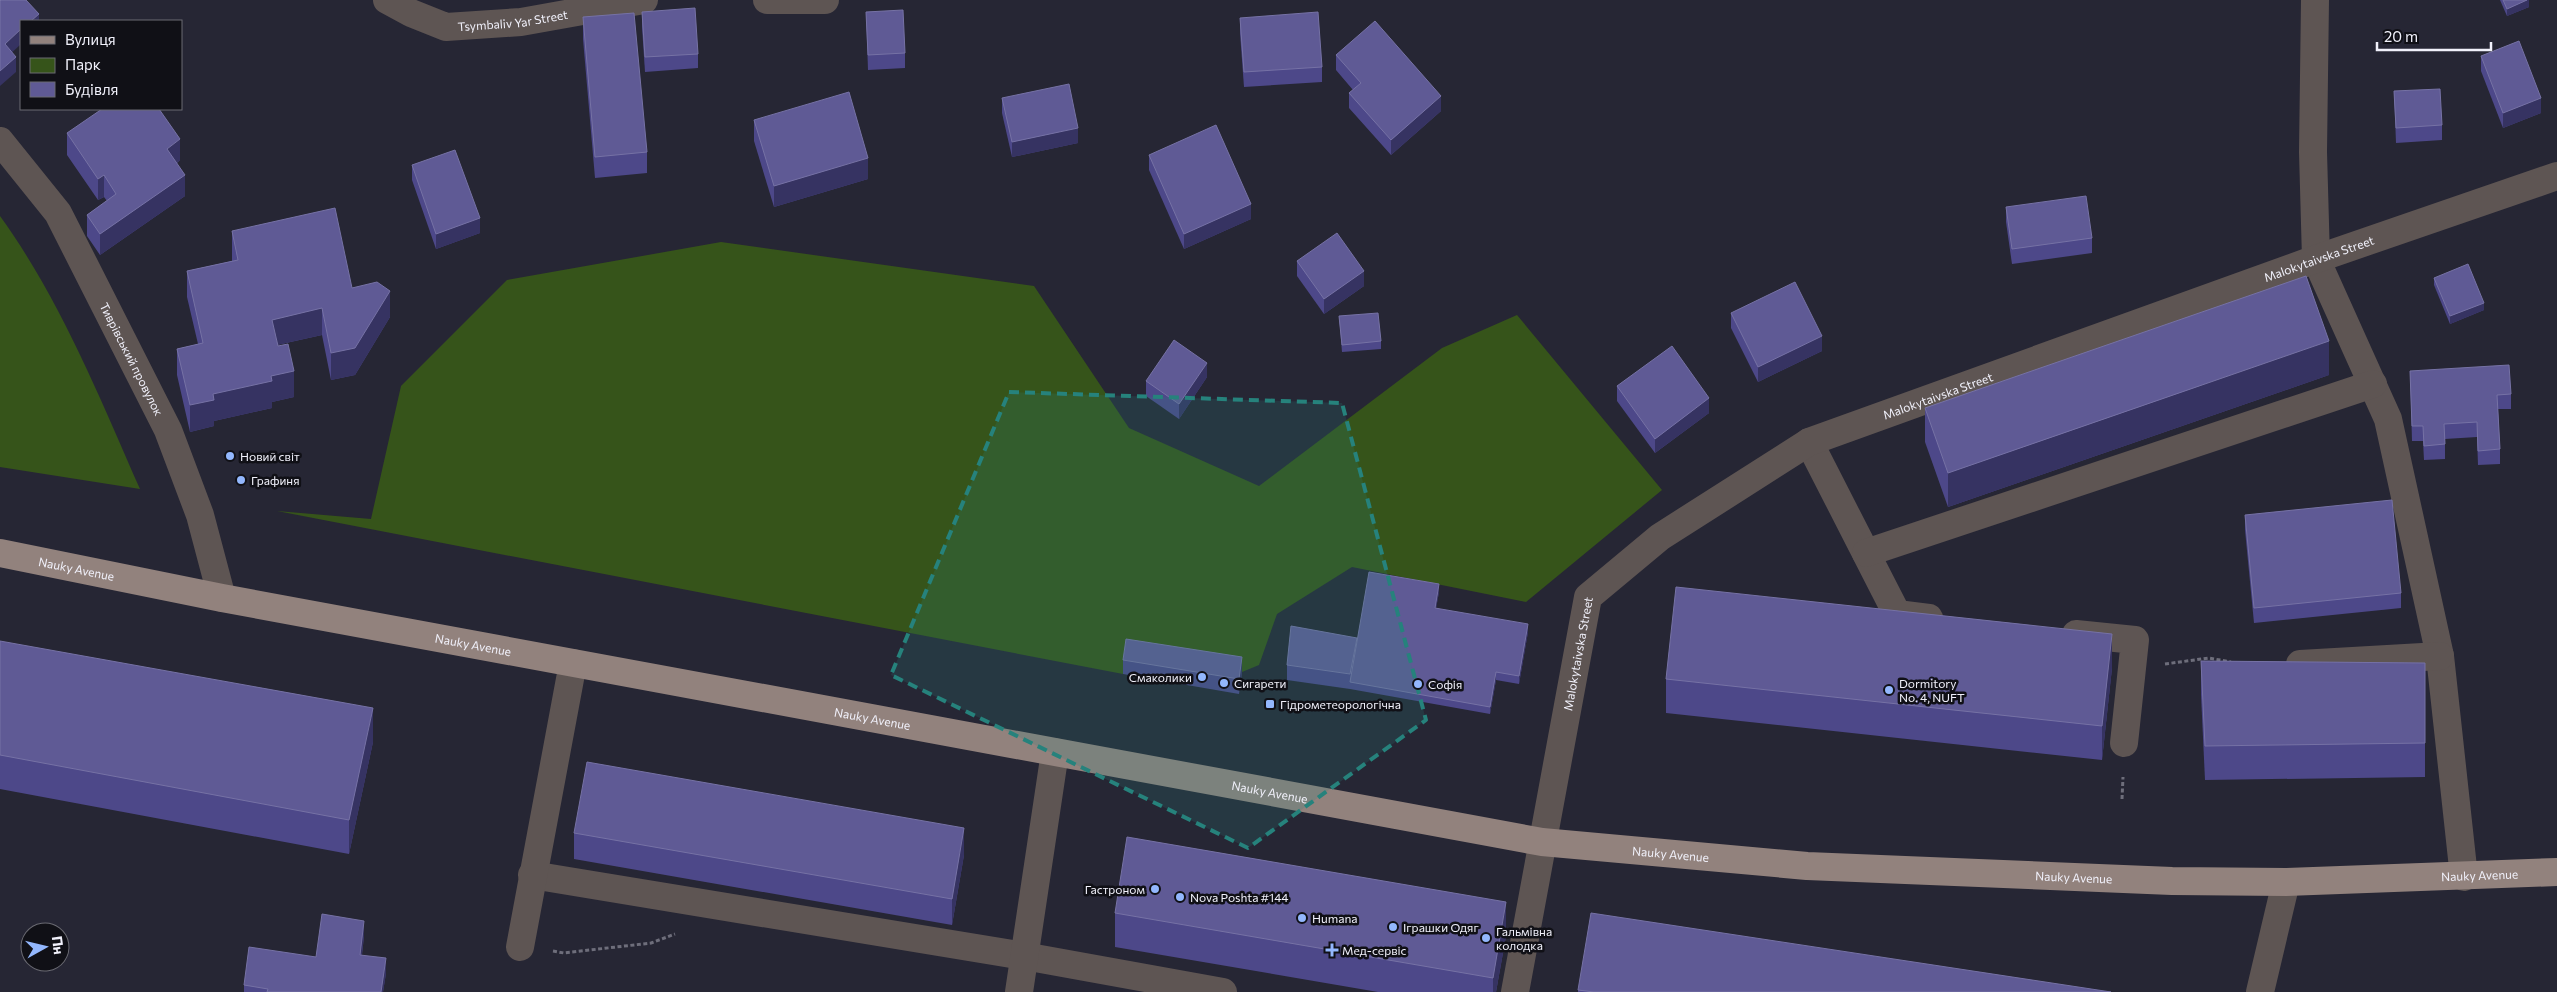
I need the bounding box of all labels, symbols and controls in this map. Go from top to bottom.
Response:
street label: Tsymbaliv Yar Street [457,7,569,33]
legend [20,20,182,110]
scale bar [2377,20,2491,52]
text: 20 m [2384,27,2418,45]
text: Вулиця [65,30,116,48]
text: Парк [65,55,101,73]
text: Будівля [65,80,118,98]
street label: Malokytaivska Street [2262,233,2376,284]
street label: Тиврівський провулок [97,300,167,418]
street label: Malokytaivska Street [1881,369,1995,422]
place label: Новий світ [240,449,300,463]
marker: Новий світ [224,450,236,462]
place label: Графиня [251,473,300,487]
marker: Графиня [235,474,247,486]
street label: Nauky Avenue [37,554,116,583]
street label: Malokytaivska Street [1560,596,1595,712]
street label: Nauky Avenue [434,631,512,658]
place label: Смаколики [1129,670,1192,684]
marker: Смаколики [1196,671,1208,683]
place label: Сигарети [1234,676,1286,690]
place label: Dormitory No. 4, NUFT [1899,676,1965,704]
marker: Сигарети [1218,677,1230,689]
place label: Софія [1428,677,1462,691]
marker: Софія [1412,678,1424,690]
marker: Dormitory No. 4, NUFT [1883,684,1895,696]
place label: Гідрометеорологічна [1280,697,1401,711]
marker: Гідрометеорологічна [1264,698,1276,710]
street label: Nauky Avenue [833,704,912,732]
street label: Nauky Avenue [1231,778,1309,806]
street label: Nauky Avenue [1632,843,1710,864]
street label: Nauky Avenue [2441,866,2518,883]
street label: Nauky Avenue [2035,868,2113,886]
place label: Гастроном [1085,882,1145,896]
marker: Гастроном [1149,883,1161,895]
place label: Nova Poshta #144 [1190,890,1289,904]
marker: Nova Poshta #144 [1174,891,1186,903]
place label: Humana [1312,911,1358,925]
marker: Humana [1296,912,1308,924]
place label: Іграшки Одяг [1403,920,1479,934]
marker: Іграшки Одяг [1387,921,1399,933]
north arrow [20,922,70,972]
place label: Гальмівна колодка [1496,924,1552,952]
marker: Гальмівна колодка [1480,932,1492,944]
text: Пн [49,935,68,955]
place label: Мед-сервіс [1342,943,1407,957]
marker: Мед-сервіс [1326,944,1338,956]

